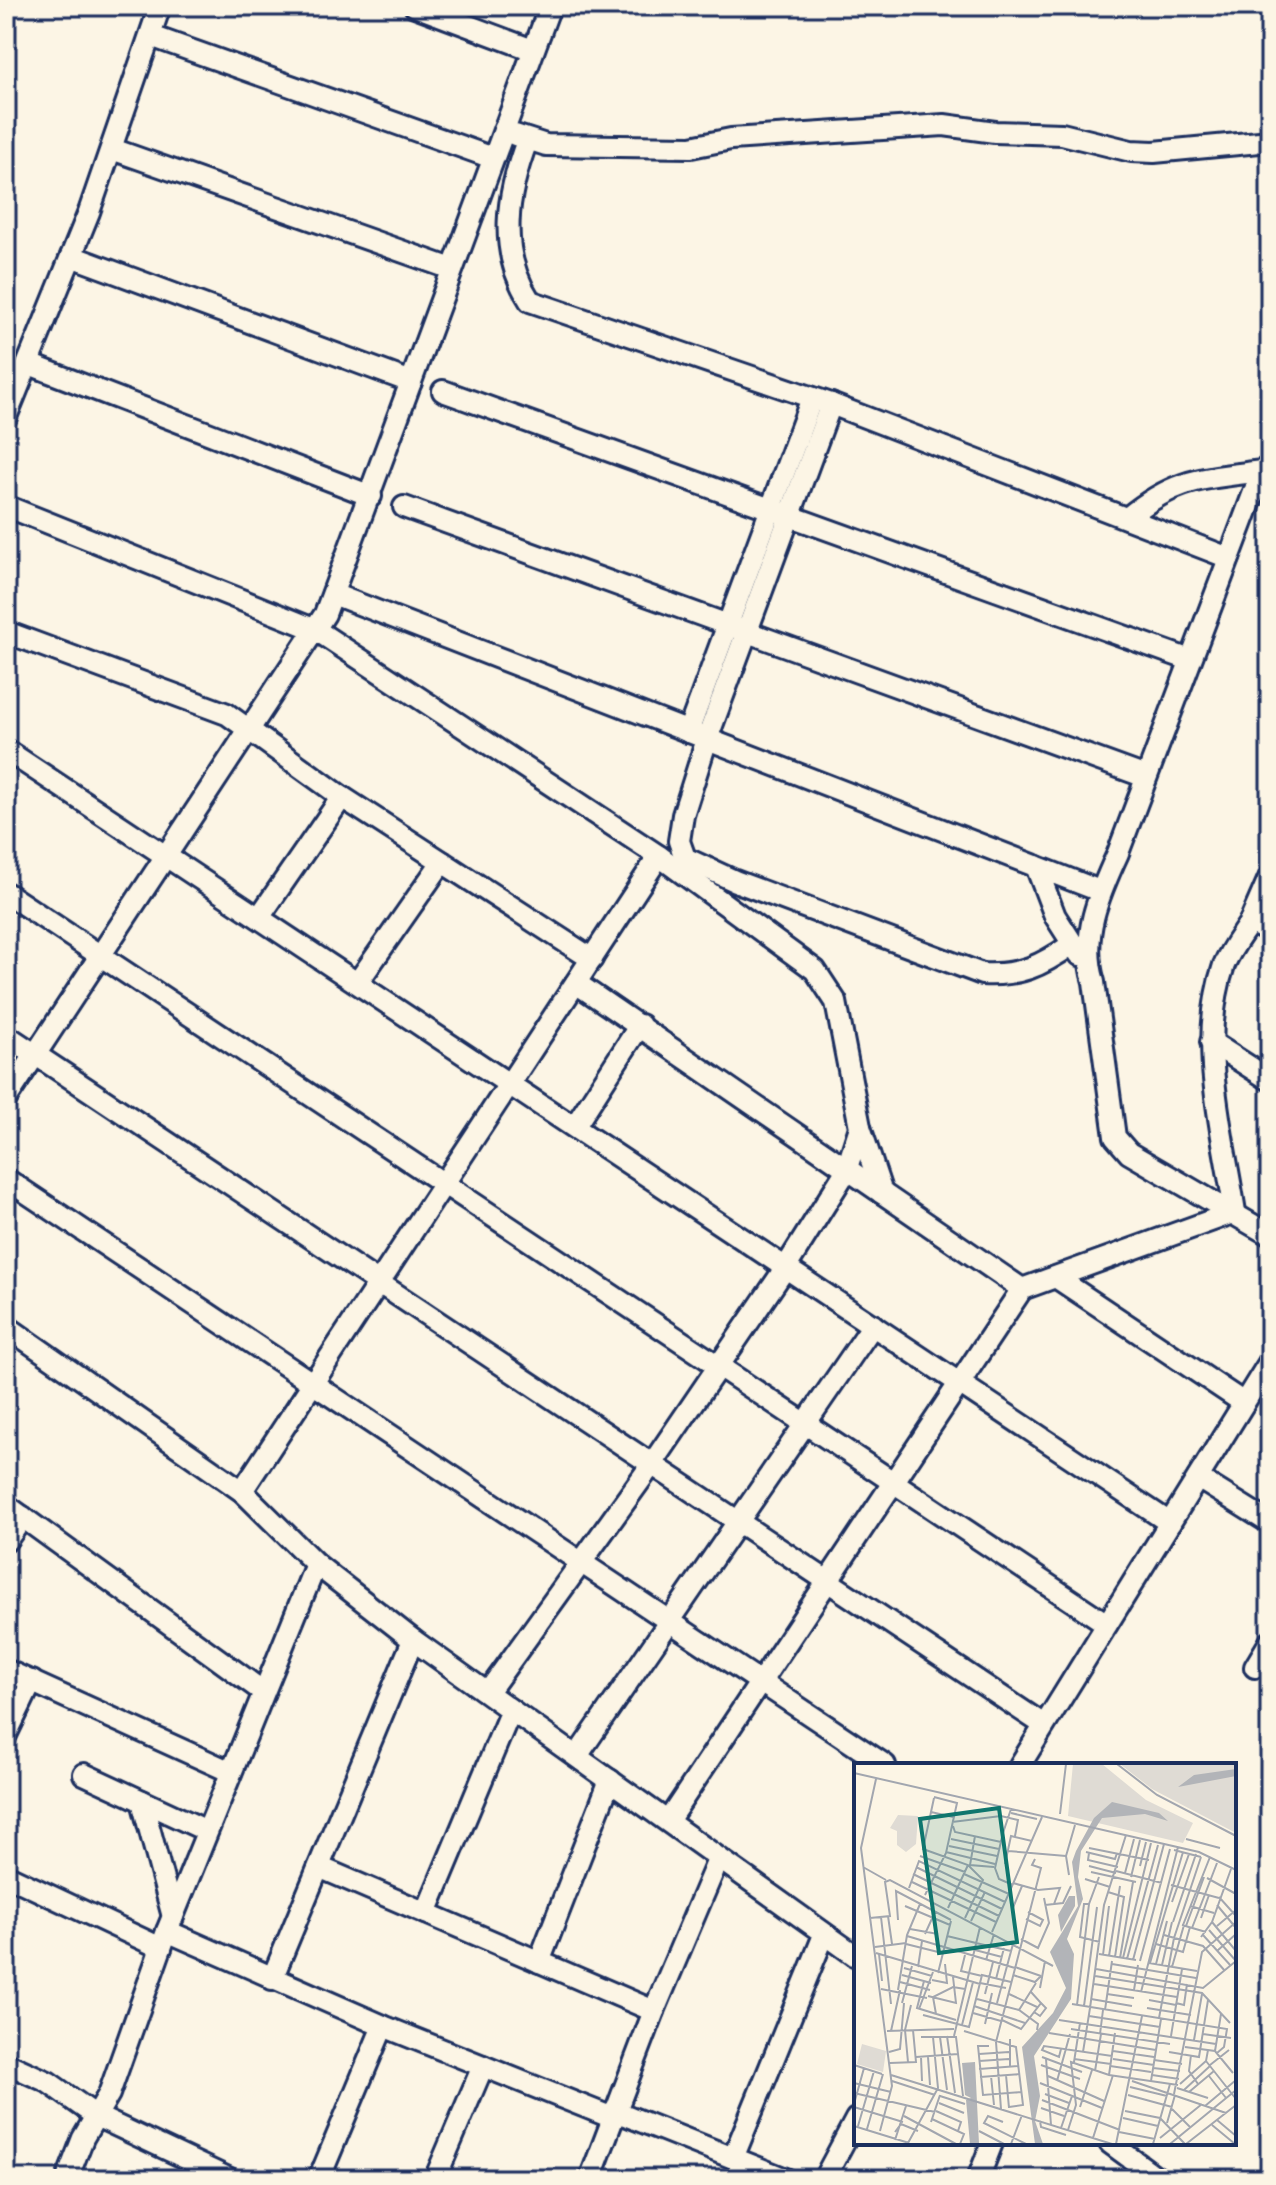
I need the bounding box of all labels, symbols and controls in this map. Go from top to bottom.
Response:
inset map [854,1763,1236,2145]

